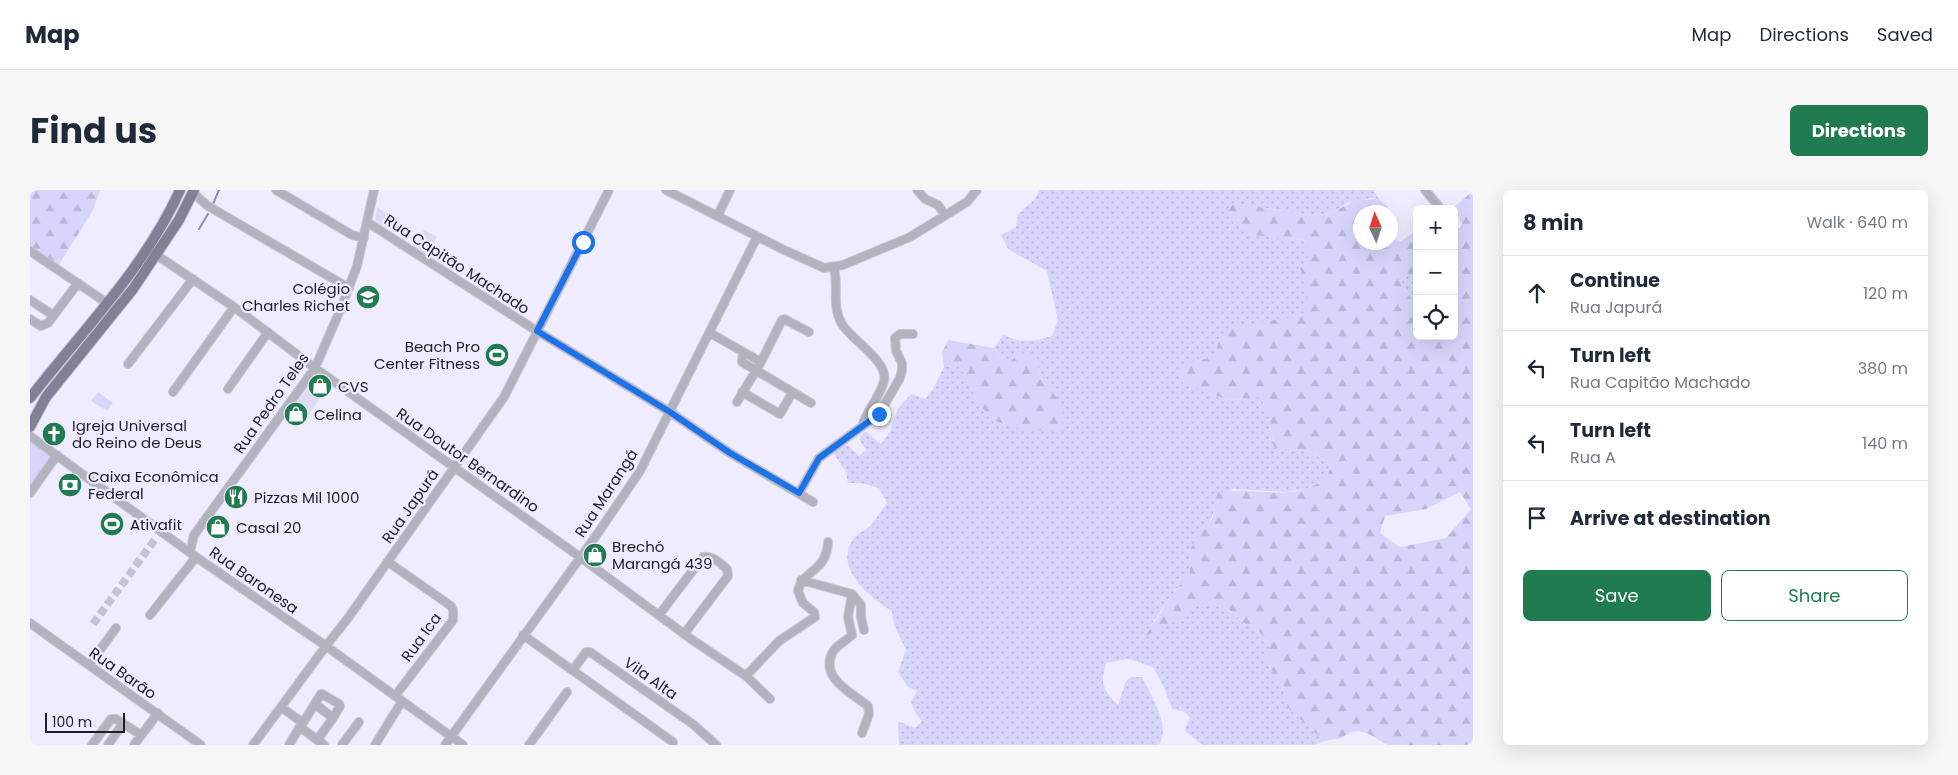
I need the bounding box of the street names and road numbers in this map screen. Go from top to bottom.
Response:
street label: Rua Capitão Machado [380,209,534,319]
street label: Rua Pedro Teles [228,348,314,458]
street label: Rua Doutor Bernardino [392,403,544,517]
street label: Rua Marangá [570,445,642,541]
street label: Rua Japurá [377,465,443,547]
street label: Rua Baronesa [205,541,303,619]
street label: Rua Ica [396,608,446,666]
street label: Rua Barão [85,642,161,704]
street label: Vila Alta [620,652,682,704]

